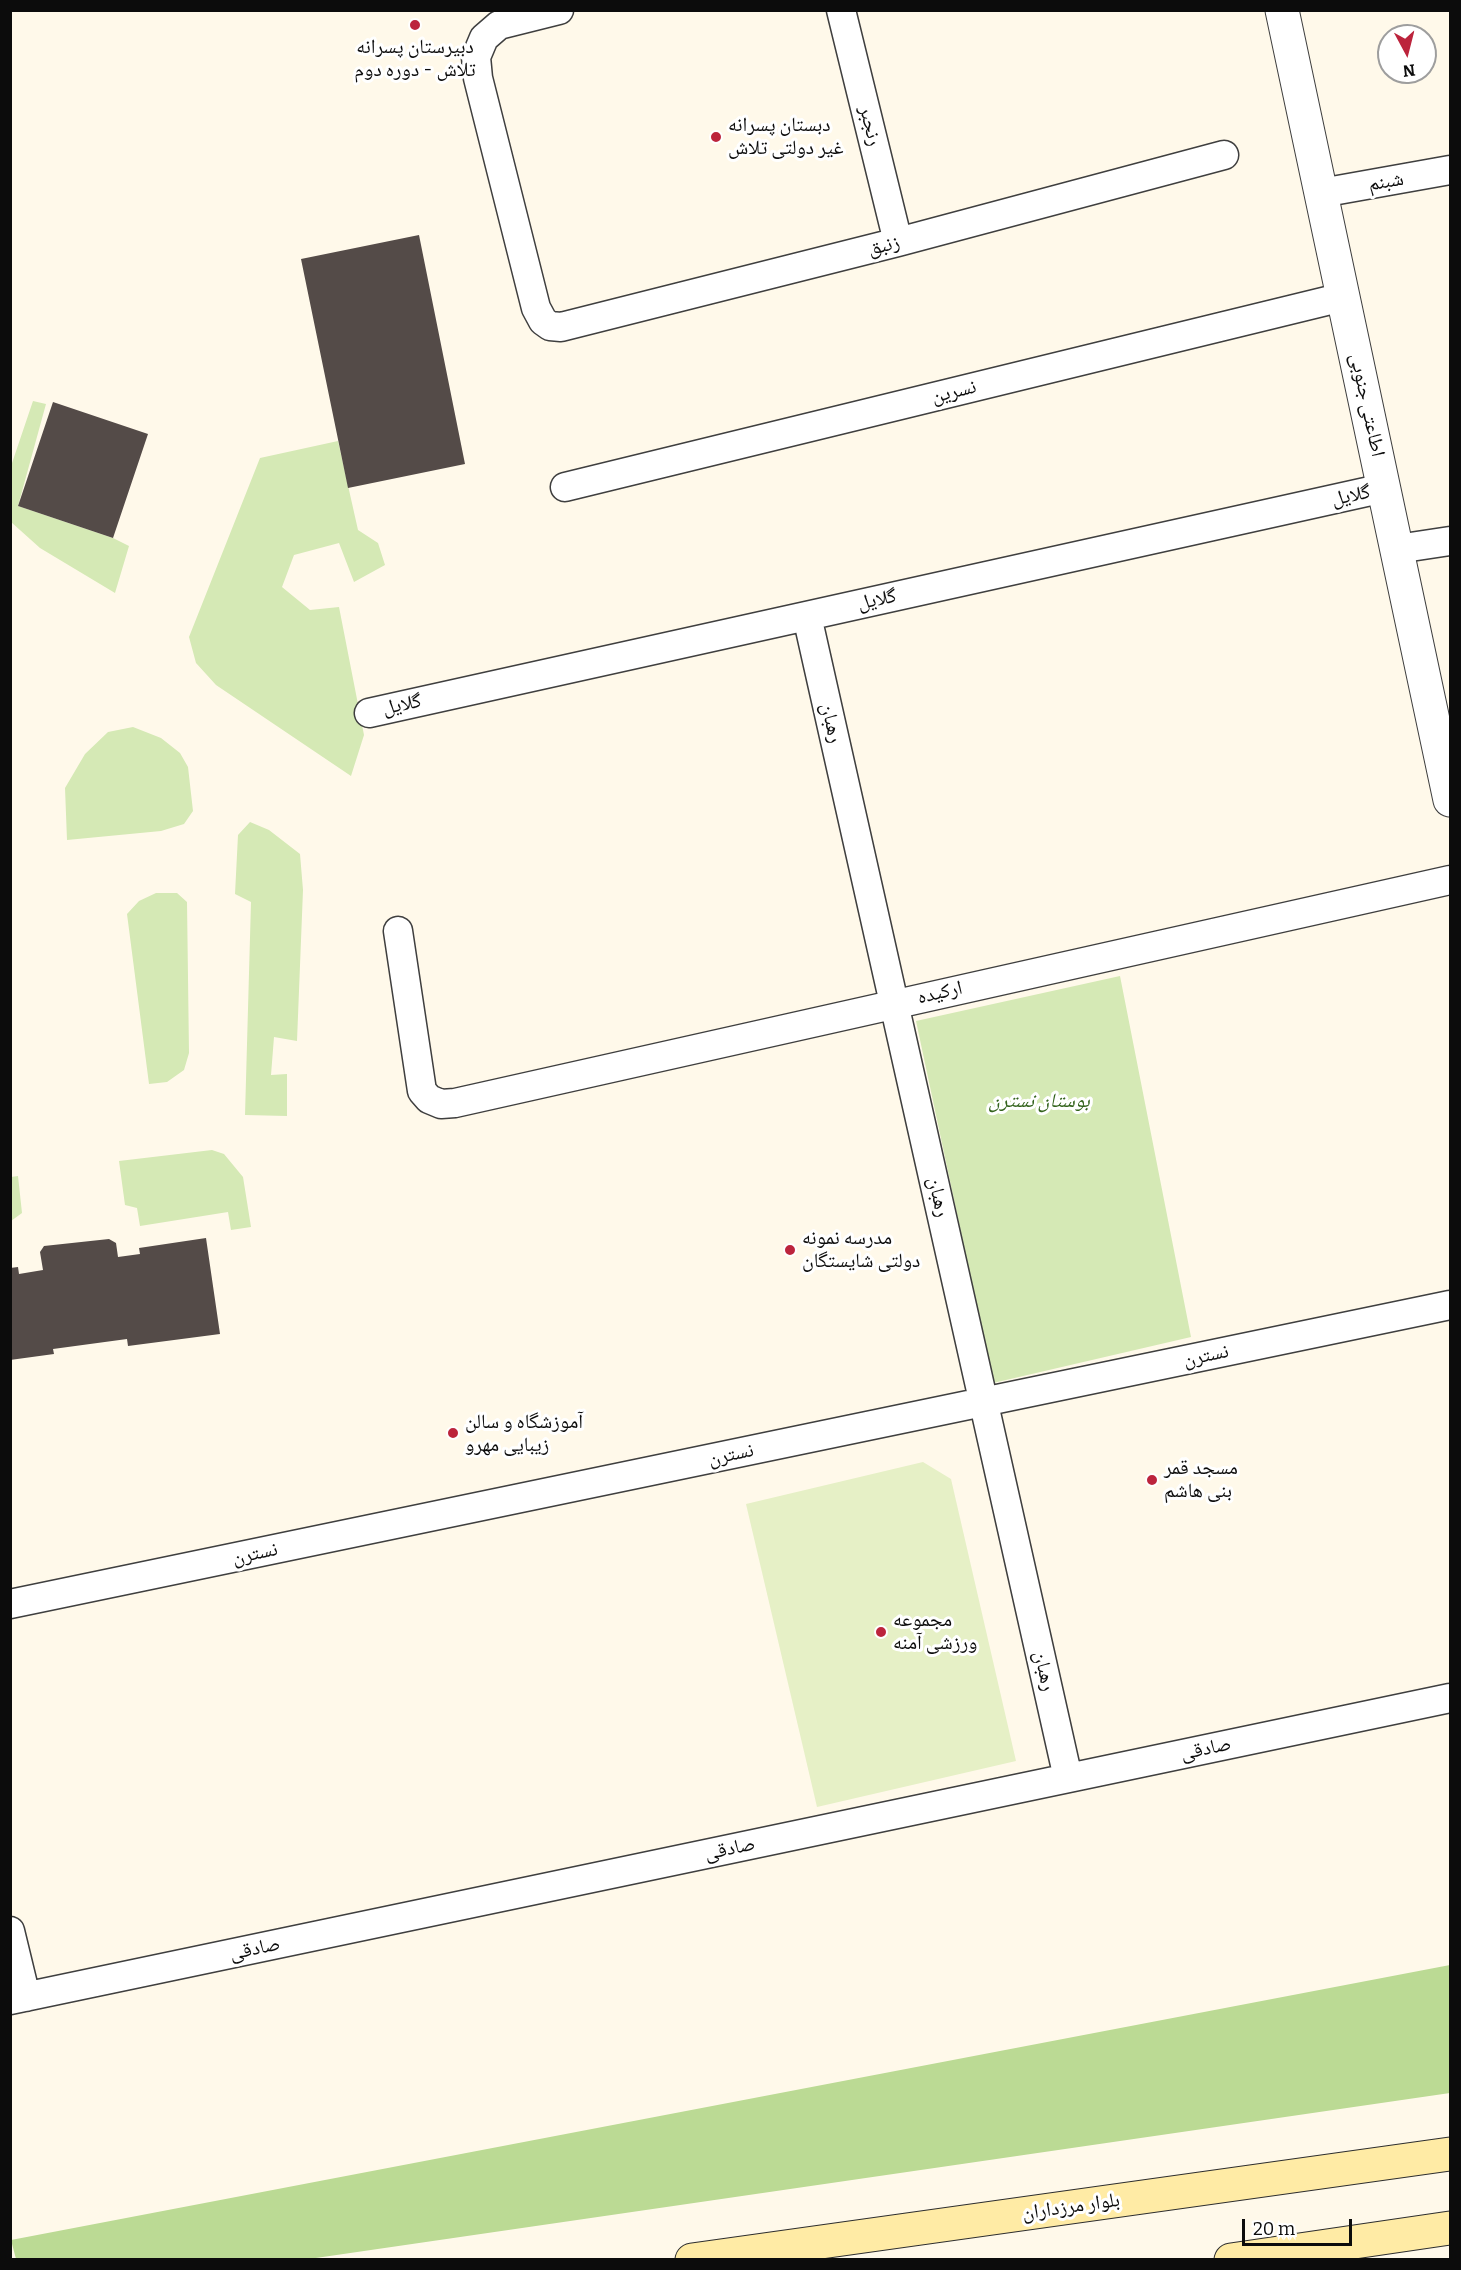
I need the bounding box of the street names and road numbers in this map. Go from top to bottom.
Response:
street label: رنجبر [853,103,887,149]
street label: شبنم [1366,167,1406,197]
street label: زنبق [866,230,902,262]
street label: اطاعتی جنوبی [1344,351,1390,459]
street label: نسرین [929,375,979,409]
street label: گلایل [1329,480,1373,512]
street label: گلایل [855,584,899,616]
street label: گلایل [380,689,424,721]
street label: رهبان [815,701,847,745]
street label: ارکیده [915,976,965,1010]
street label: رهبان [922,1175,954,1219]
street label: نسترن [1181,1340,1231,1372]
street label: نسترن [706,1439,756,1471]
street label: نسترن [230,1538,280,1570]
street label: رهبان [1028,1649,1060,1693]
street label: صادقی [1178,1732,1234,1766]
street label: صادقی [702,1832,758,1866]
street label: صادقی [227,1932,283,1966]
street label: بلوار مرزداران [1021,2188,1121,2226]

